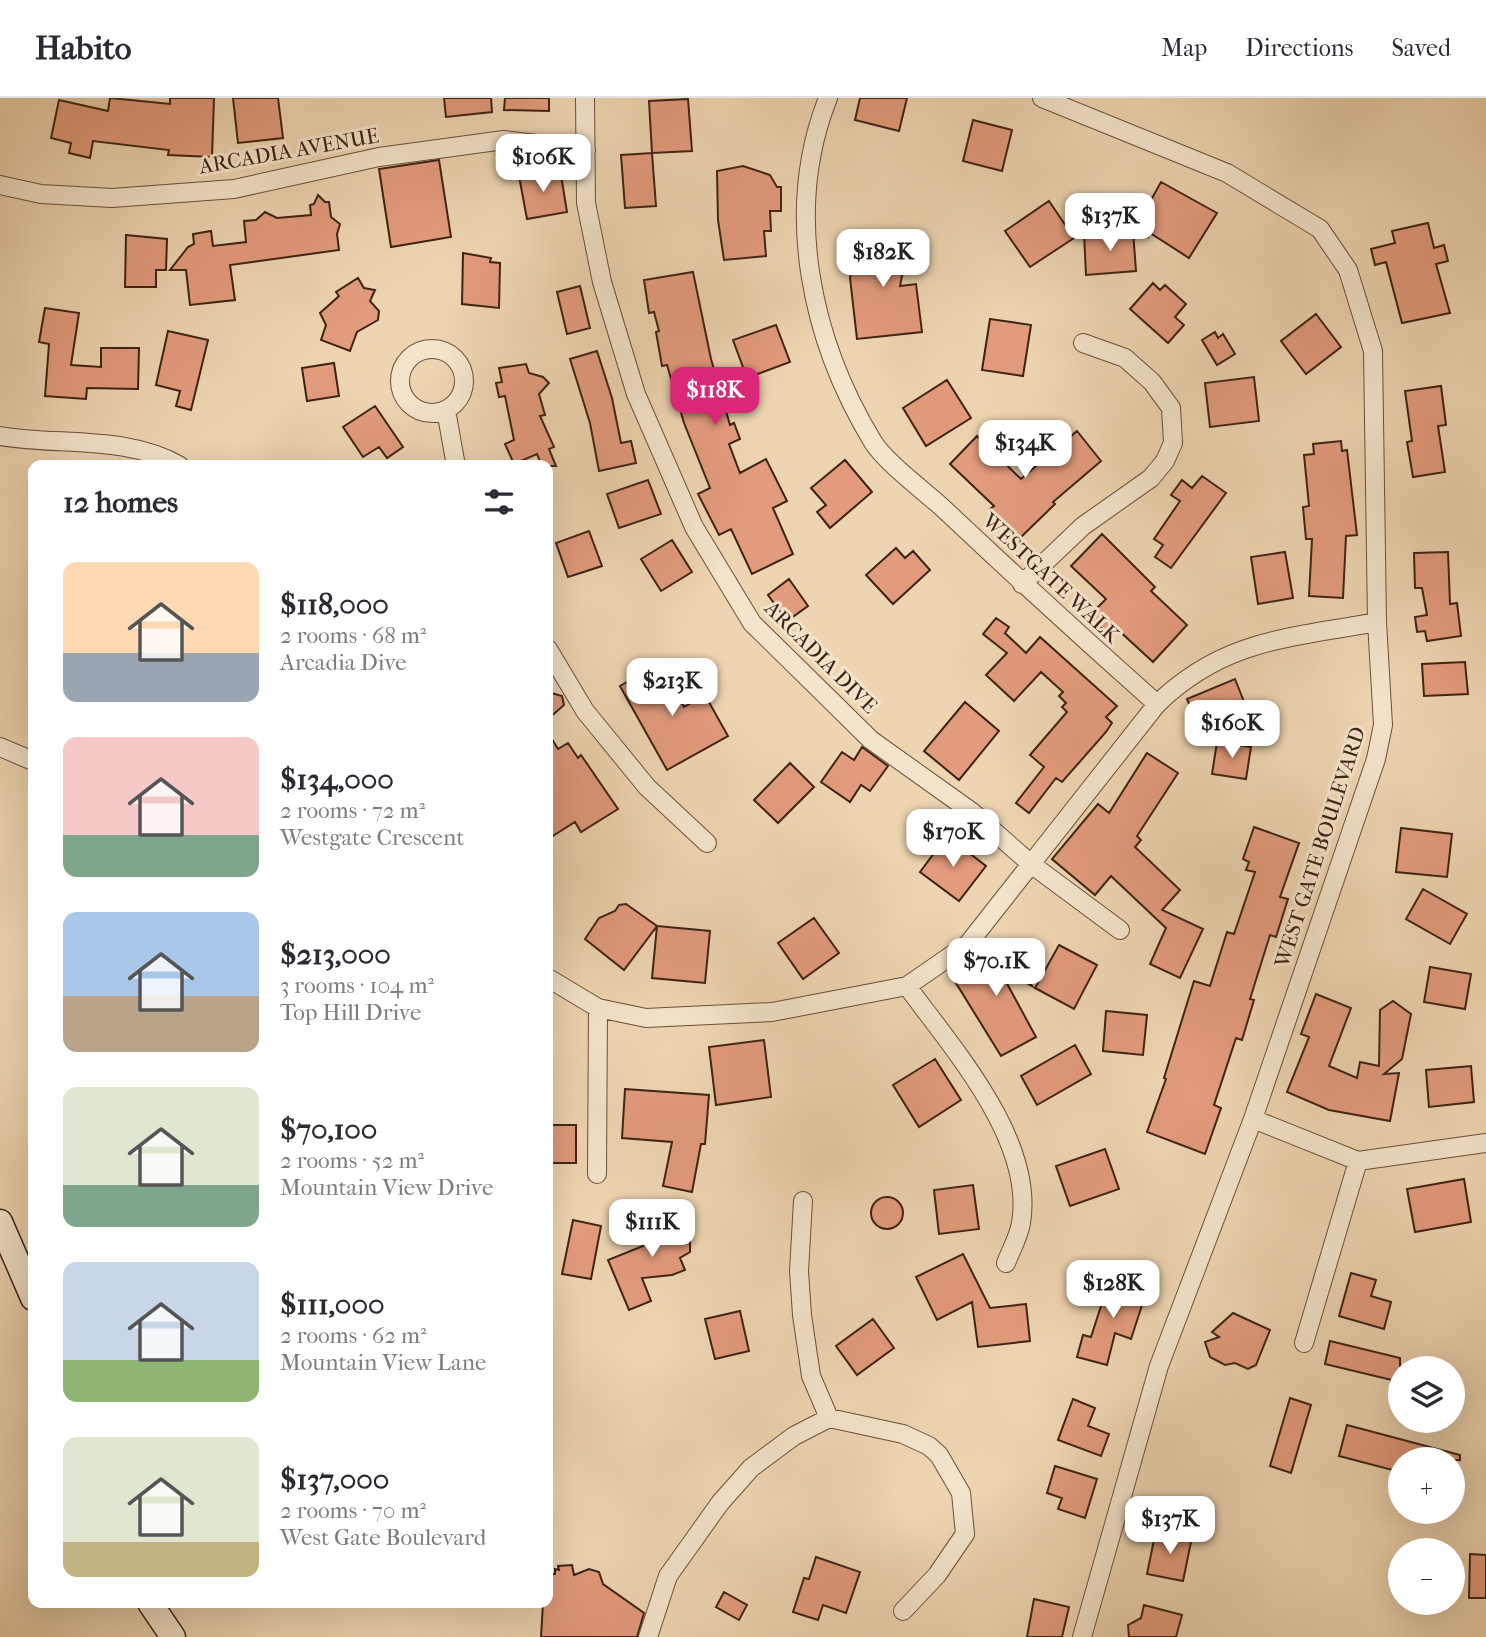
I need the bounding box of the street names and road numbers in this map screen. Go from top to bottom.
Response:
street label: ARCADIA AVENUE [196,123,381,179]
street label: WESTGATE WALK [977,508,1126,649]
street label: ARCADIA DIVE [759,595,882,718]
street label: WEST GATE BOULEVARD [1269,724,1370,971]

